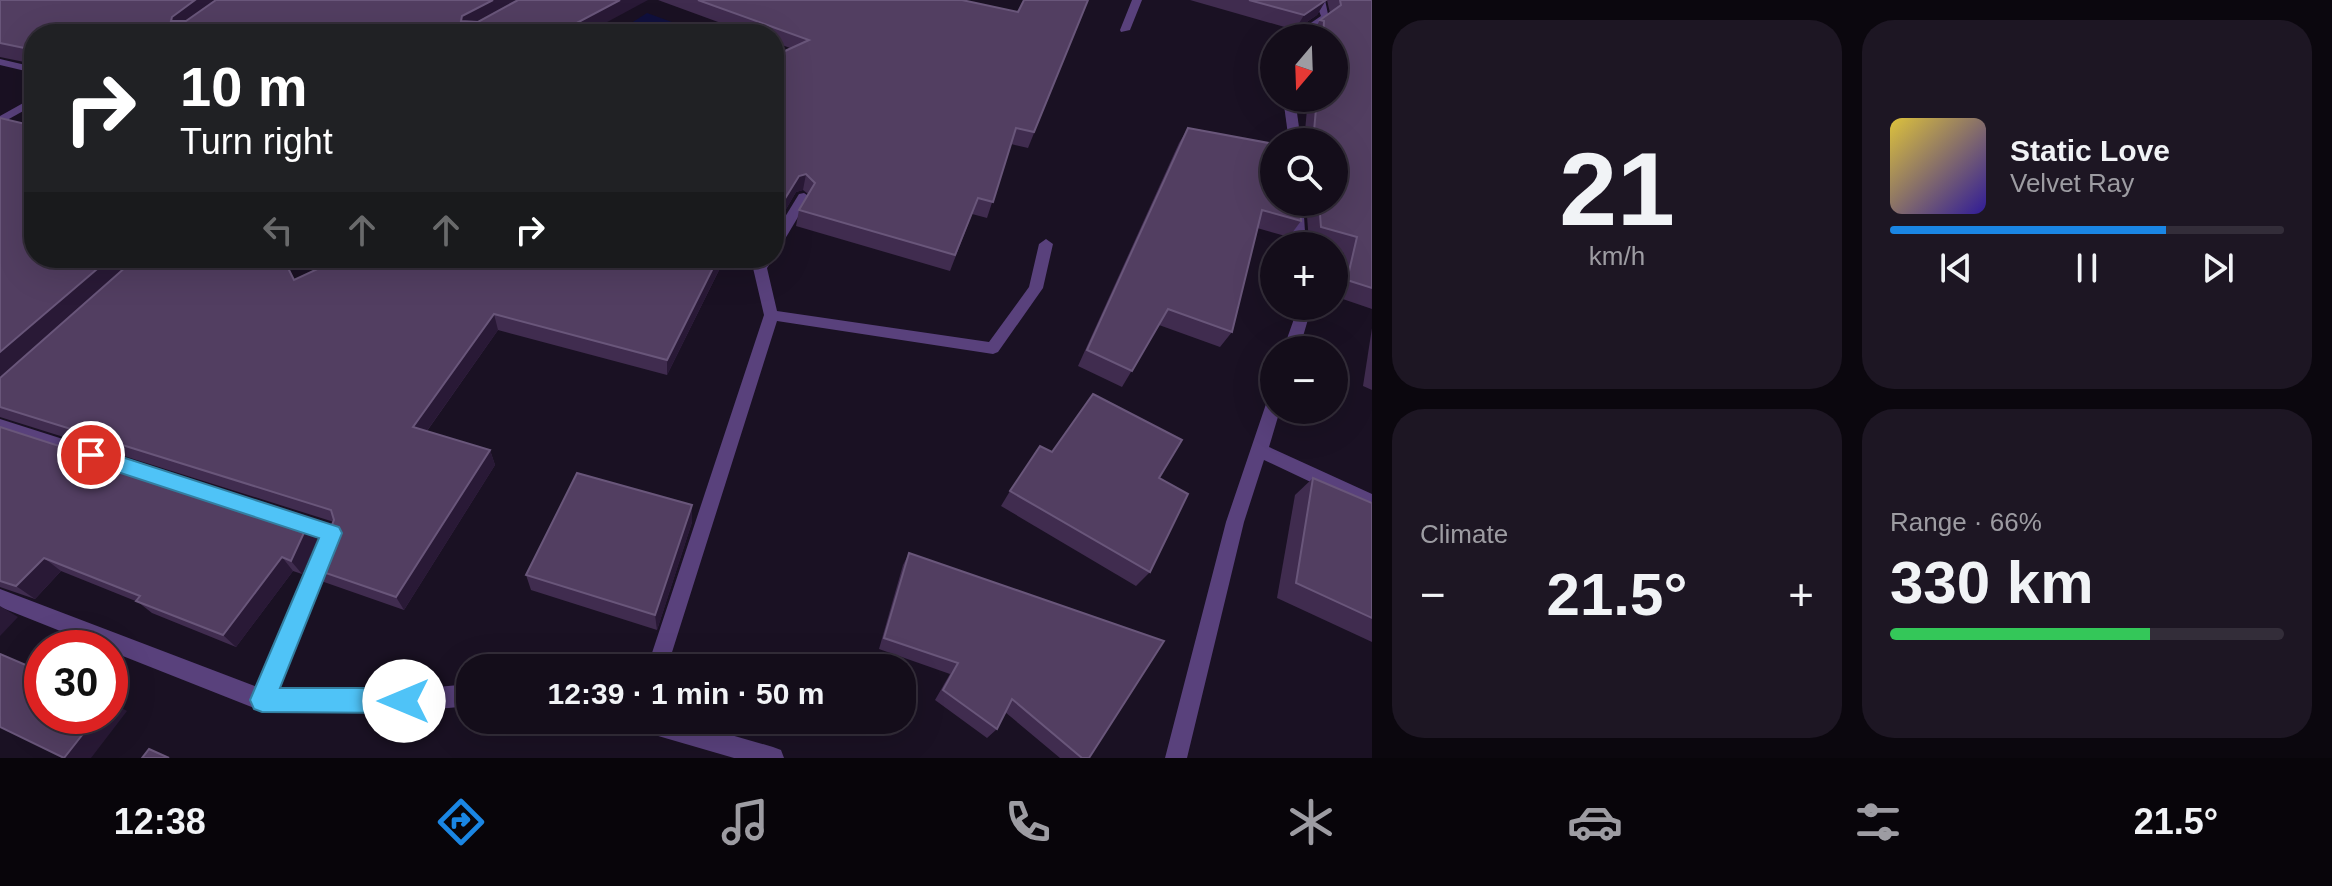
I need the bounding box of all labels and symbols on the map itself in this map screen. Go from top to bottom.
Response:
north arrow [1260,24,1348,112]
pin [57,421,125,489]
speed limit sign: 30 [24,630,128,734]
position arrow [362,659,446,743]

